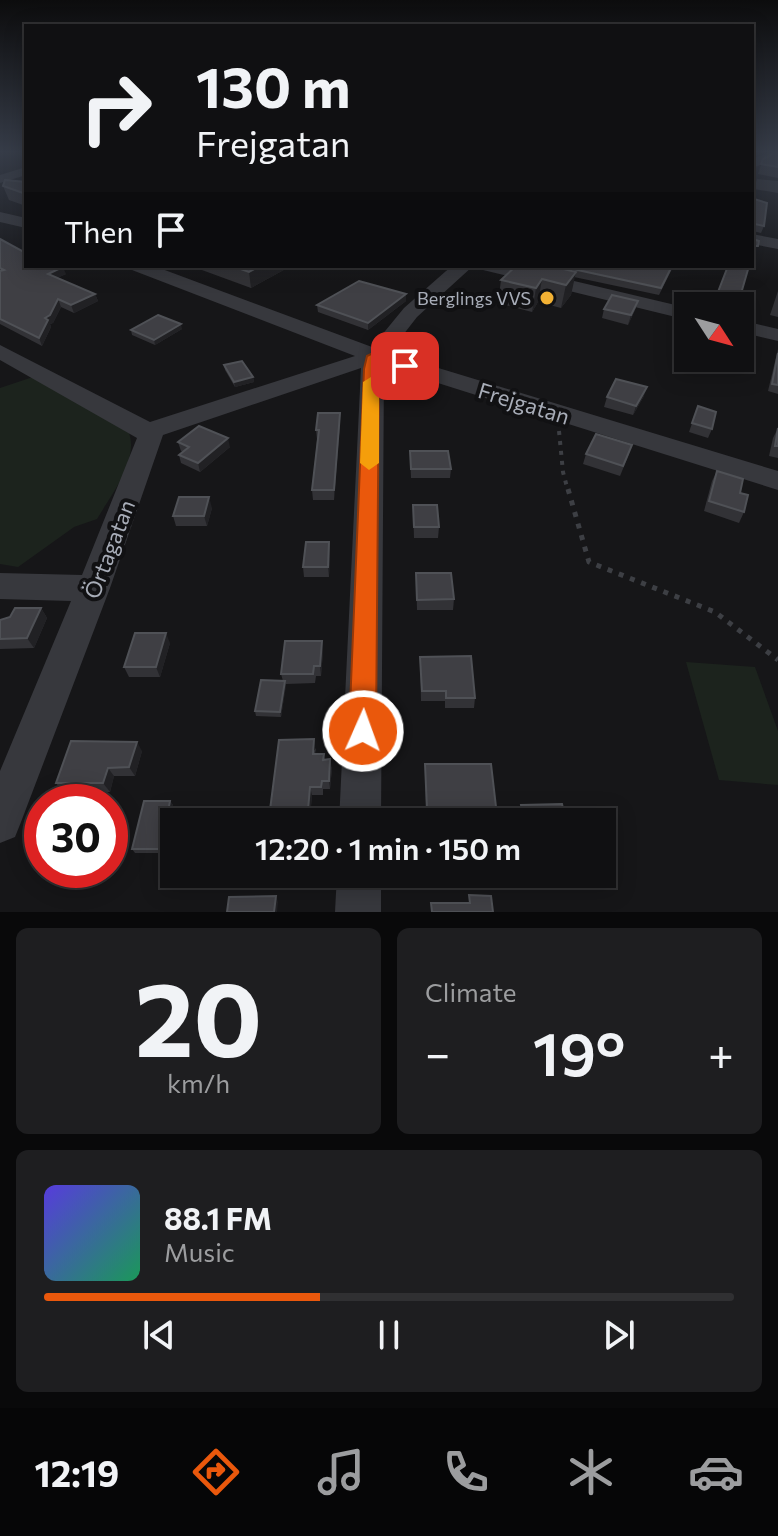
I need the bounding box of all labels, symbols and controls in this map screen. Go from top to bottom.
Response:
text: 130 m [196,51,351,120]
icon: right [64,56,168,160]
text: Frejgatan [196,120,350,164]
icon: arrive [149,208,193,252]
text: Then [64,212,133,249]
place label: Berglings VVS [417,287,531,309]
marker: Berglings VVS [538,289,556,307]
north arrow [674,292,754,372]
map controls [674,292,754,372]
pin [371,332,439,400]
icon: arrive [383,344,427,388]
street label: Frejgatan [475,376,573,430]
street label: Örtagatan [78,496,140,602]
position arrow [321,689,405,773]
speed limit sign: 30 [24,784,128,888]
text: 12:20 · 1 min · 150 m [255,829,521,866]
text: 20 [135,951,262,1078]
text: Climate [425,976,517,1007]
text: 19° [533,1015,625,1088]
text: − [425,1025,450,1079]
text: + [708,1025,734,1079]
text: km/h [167,1067,230,1098]
text: 88.1 FM [164,1199,272,1236]
text: Music [164,1236,235,1267]
icon: previous [137,1313,181,1357]
icon: pause [367,1313,411,1357]
icon: next [597,1313,641,1357]
icon: directions [188,1444,244,1500]
icon: music [313,1444,369,1500]
icon: phone [438,1444,494,1500]
icon: climate [563,1444,619,1500]
icon: car [688,1444,744,1500]
text: 12:19 [34,1450,119,1494]

